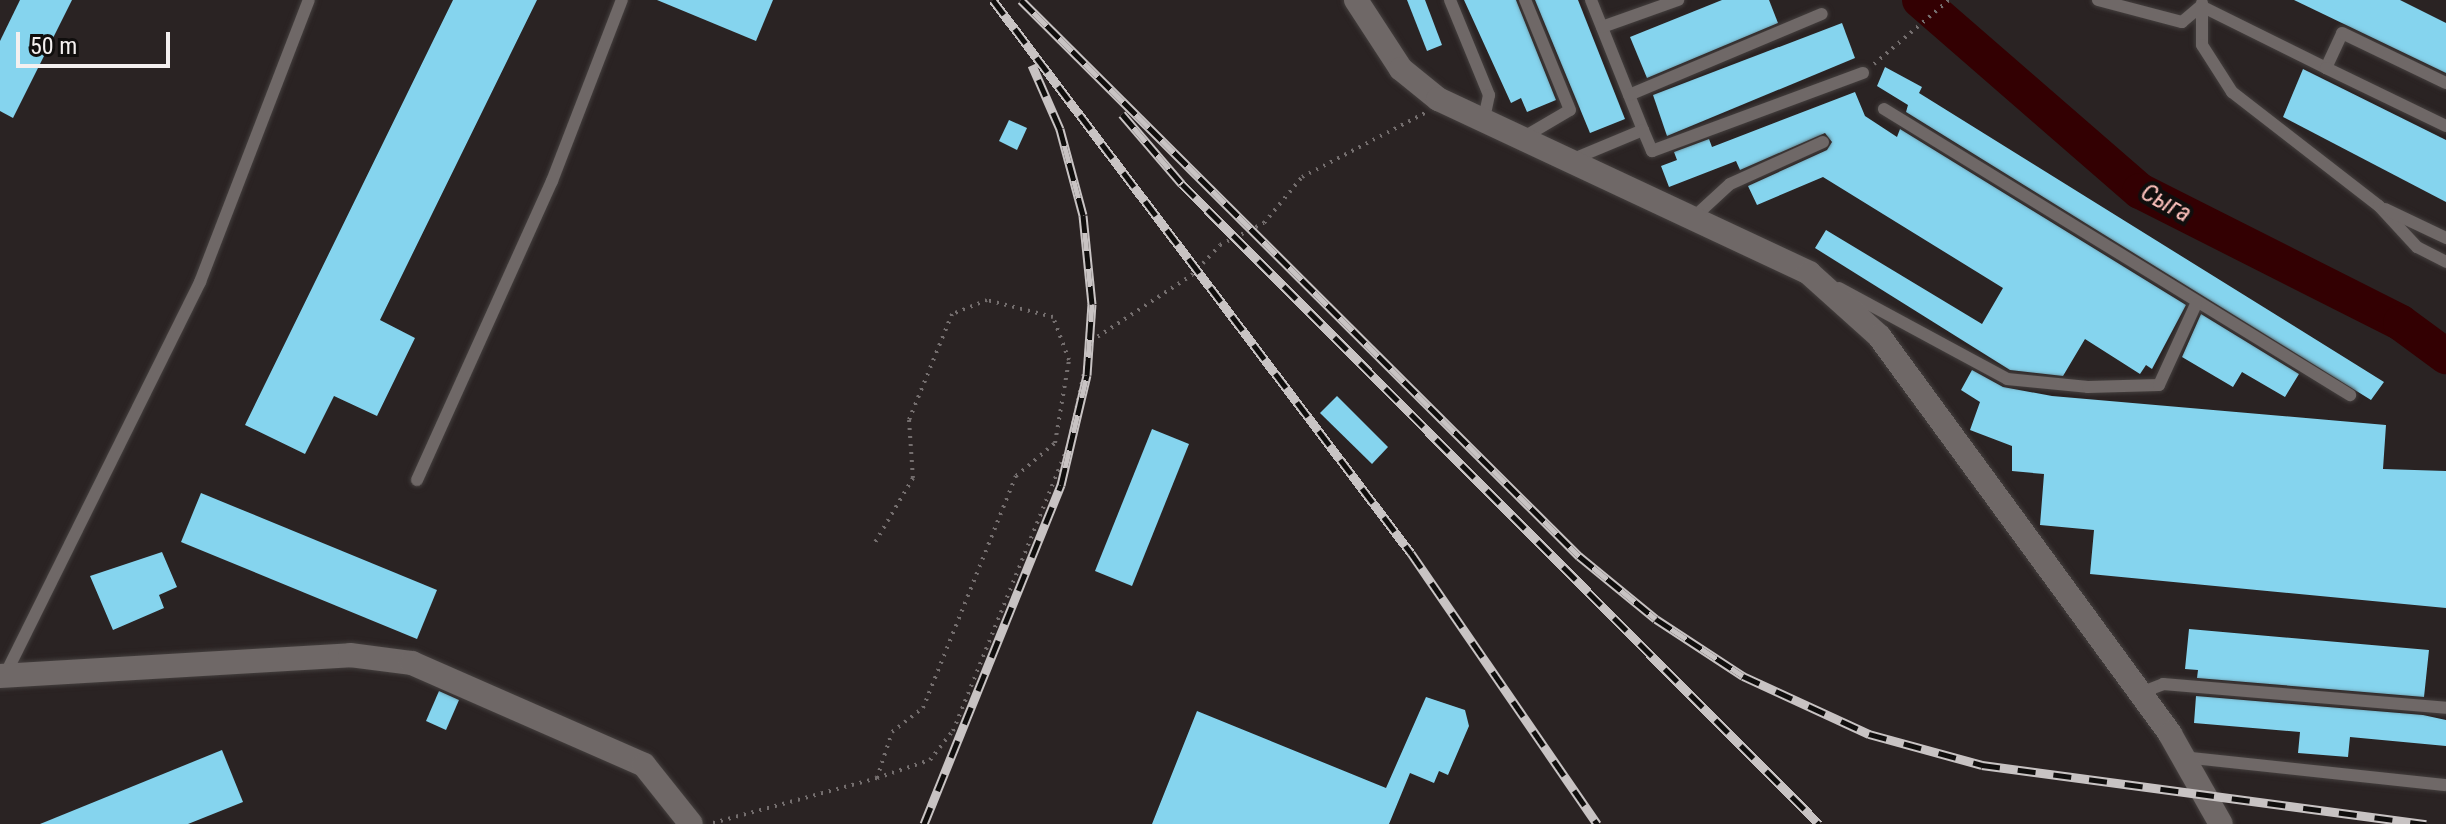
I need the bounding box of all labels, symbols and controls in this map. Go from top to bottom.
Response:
scale bar [20,16,174,66]
text: 50 m [30,32,77,60]
water label: Сыга [2135,177,2197,229]

